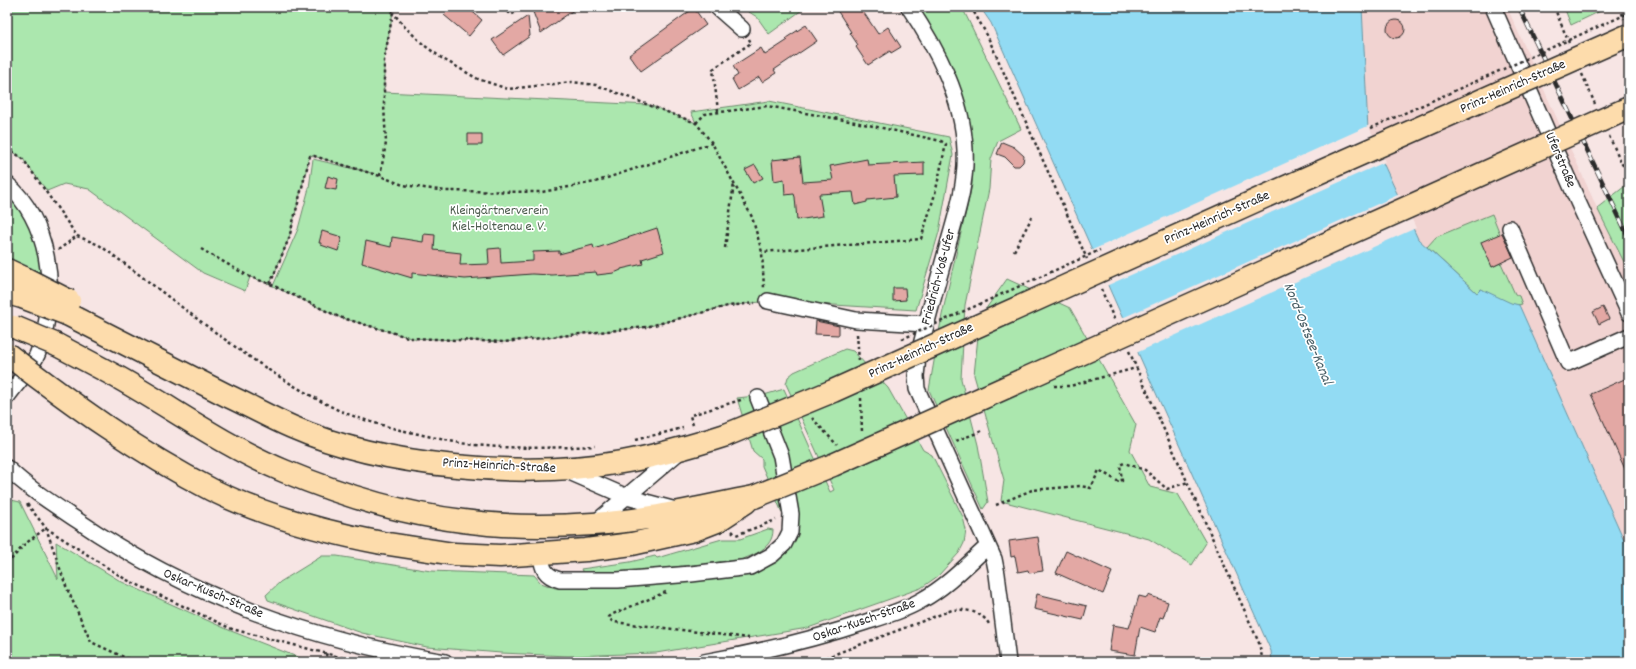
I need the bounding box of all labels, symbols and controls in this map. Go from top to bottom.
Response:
street label: Prinz-Heinrich-Straße [1457,55,1569,119]
street label: Uferstraße [1539,129,1581,191]
street label: Prinz-Heinrich-Straße [1161,186,1273,250]
park label: Kleingärtnerverein Kiel-Holtenau e. V. [450,201,548,237]
street label: Friedrich-Voß-Ufer [917,226,962,327]
water label: Nord-Ostsee-Kanal [1276,280,1338,390]
street label: Prinz-Heinrich-Straße [865,318,977,384]
street label: Prinz-Heinrich-Straße [442,453,556,479]
street label: Oskar-Kusch-Straße [160,564,266,624]
street label: Oskar-Kusch-Straße [810,594,918,648]

